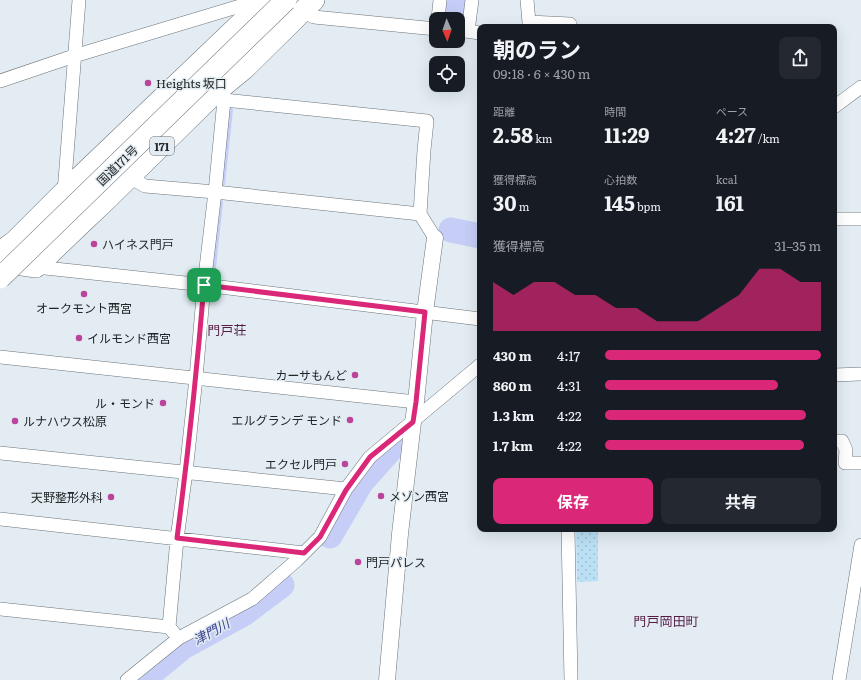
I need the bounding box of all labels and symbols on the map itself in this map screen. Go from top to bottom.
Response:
north arrow [429,12,465,48]
place label: Heights 坂口 [156,74,227,92]
marker: Heights 坂口 [143,78,153,88]
road number: 171 [150,137,174,155]
street label: 国道171号 [92,141,142,189]
place label: ハイネス門戸 [102,235,174,253]
marker: ハイネス門戸 [89,239,99,249]
pin [187,268,221,302]
marker: オークモント西宮 [79,289,89,299]
place label: オークモント西宮 [36,299,132,317]
district label: 門戸荘 [207,320,247,339]
place label: イルモンド西宮 [87,329,171,347]
marker: イルモンド西宮 [74,333,84,343]
place label: カーサもんど [276,366,347,384]
marker: カーサもんど [350,370,360,380]
place label: ル・モンド [95,394,155,412]
marker: ル・モンド [158,398,168,408]
place label: エルグランデ モンド [232,411,342,429]
place label: ルナハウス松原 [23,412,107,430]
marker: エルグランデ モンド [345,415,355,425]
marker: ルナハウス松原 [10,416,20,426]
place label: エクセル門戸 [265,455,337,473]
marker: エクセル門戸 [340,459,350,469]
place label: メゾン西宮 [389,487,449,505]
place label: 天野整形外科 [31,488,103,506]
marker: メゾン西宮 [376,491,386,501]
marker: 天野整形外科 [106,492,116,502]
place label: 門戸パレス [366,553,426,571]
marker: 門戸パレス [353,557,363,567]
district label: 門戸岡田町 [633,611,699,630]
water label: 津門川 [189,612,234,649]

